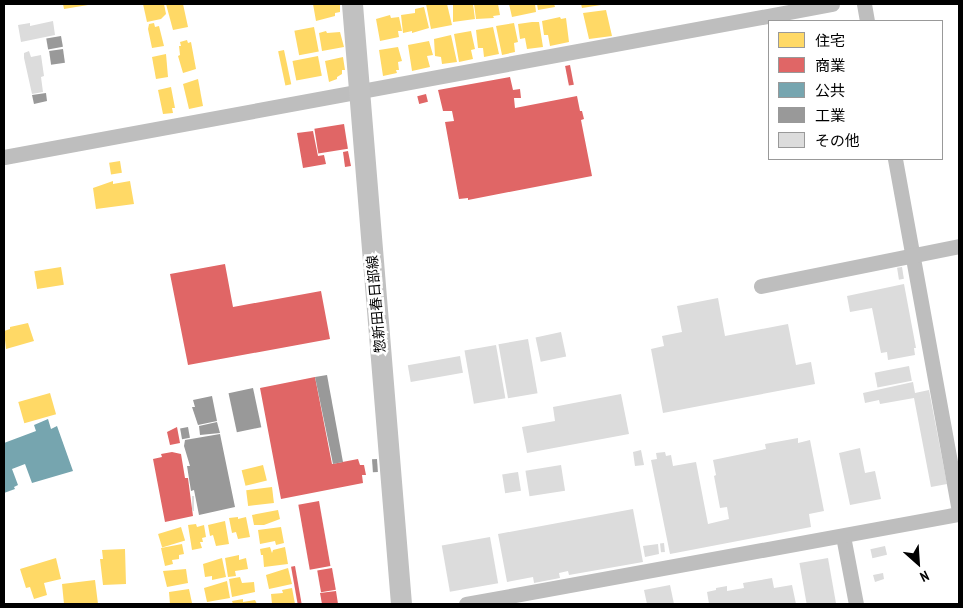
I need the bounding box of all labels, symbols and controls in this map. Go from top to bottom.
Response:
legend [768,20,943,160]
text: 住宅 [815,31,845,50]
text: 商業 [815,56,845,75]
text: 公共 [815,81,845,100]
text: 工業 [815,106,845,125]
text: その他 [815,131,860,150]
street label: 惣新田春日部線 [363,254,389,354]
north arrow [893,538,943,588]
text: N [917,567,932,586]

